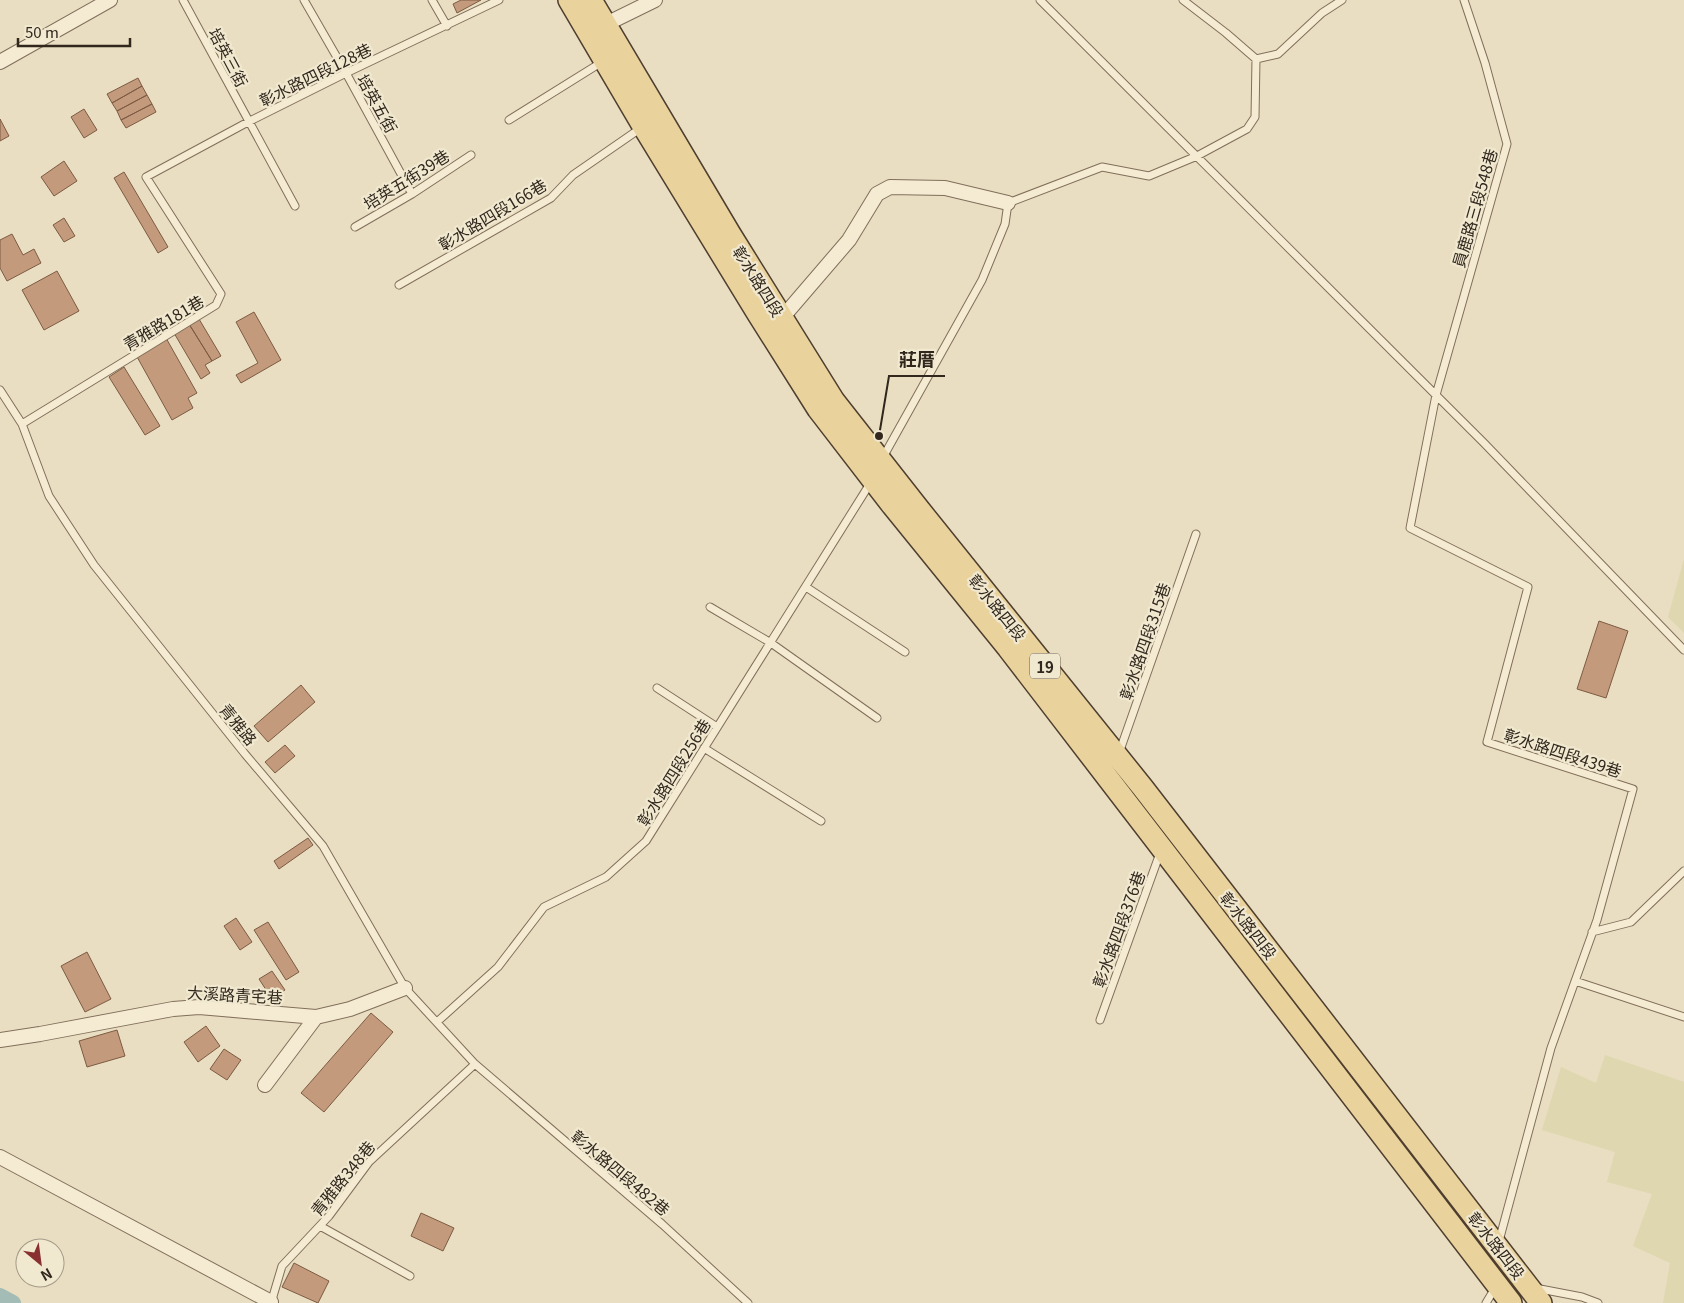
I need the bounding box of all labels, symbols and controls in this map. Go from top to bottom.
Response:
scale bar [18,15,130,47]
text: 50 m [25,21,59,42]
street label: 培英三街 [203,23,255,91]
street label: 彰水路四段128巷 [255,36,375,112]
street label: 培英五街 [352,69,404,137]
street label: 培英五街39巷 [358,143,454,215]
street label: 員鹿路三段548巷 [1446,146,1502,270]
street label: 彰水路四段166巷 [433,172,551,256]
street label: 彰水路四段 [728,241,790,321]
street label: 青雅路181巷 [118,288,208,356]
callout: 莊厝 [889,343,945,376]
text: 莊厝 [899,345,935,371]
street label: 彰水路四段 [963,568,1033,646]
street label: 彰水路四段315巷 [1113,579,1175,703]
road number: 19 [1030,654,1060,678]
street label: 青雅路 [215,698,263,750]
street label: 彰水路四段256巷 [630,714,716,830]
street label: 彰水路四段439巷 [1501,722,1625,782]
street label: 彰水路四段376巷 [1086,867,1150,991]
street label: 彰水路四段 [1215,886,1283,964]
street label: 大溪路青宅巷 [186,980,284,1008]
street label: 彰水路四段482巷 [566,1123,676,1221]
street label: 青雅路348巷 [304,1135,380,1221]
street label: 彰水路四段 [1463,1206,1531,1284]
north arrow [15,1238,65,1288]
text: N [37,1264,56,1287]

